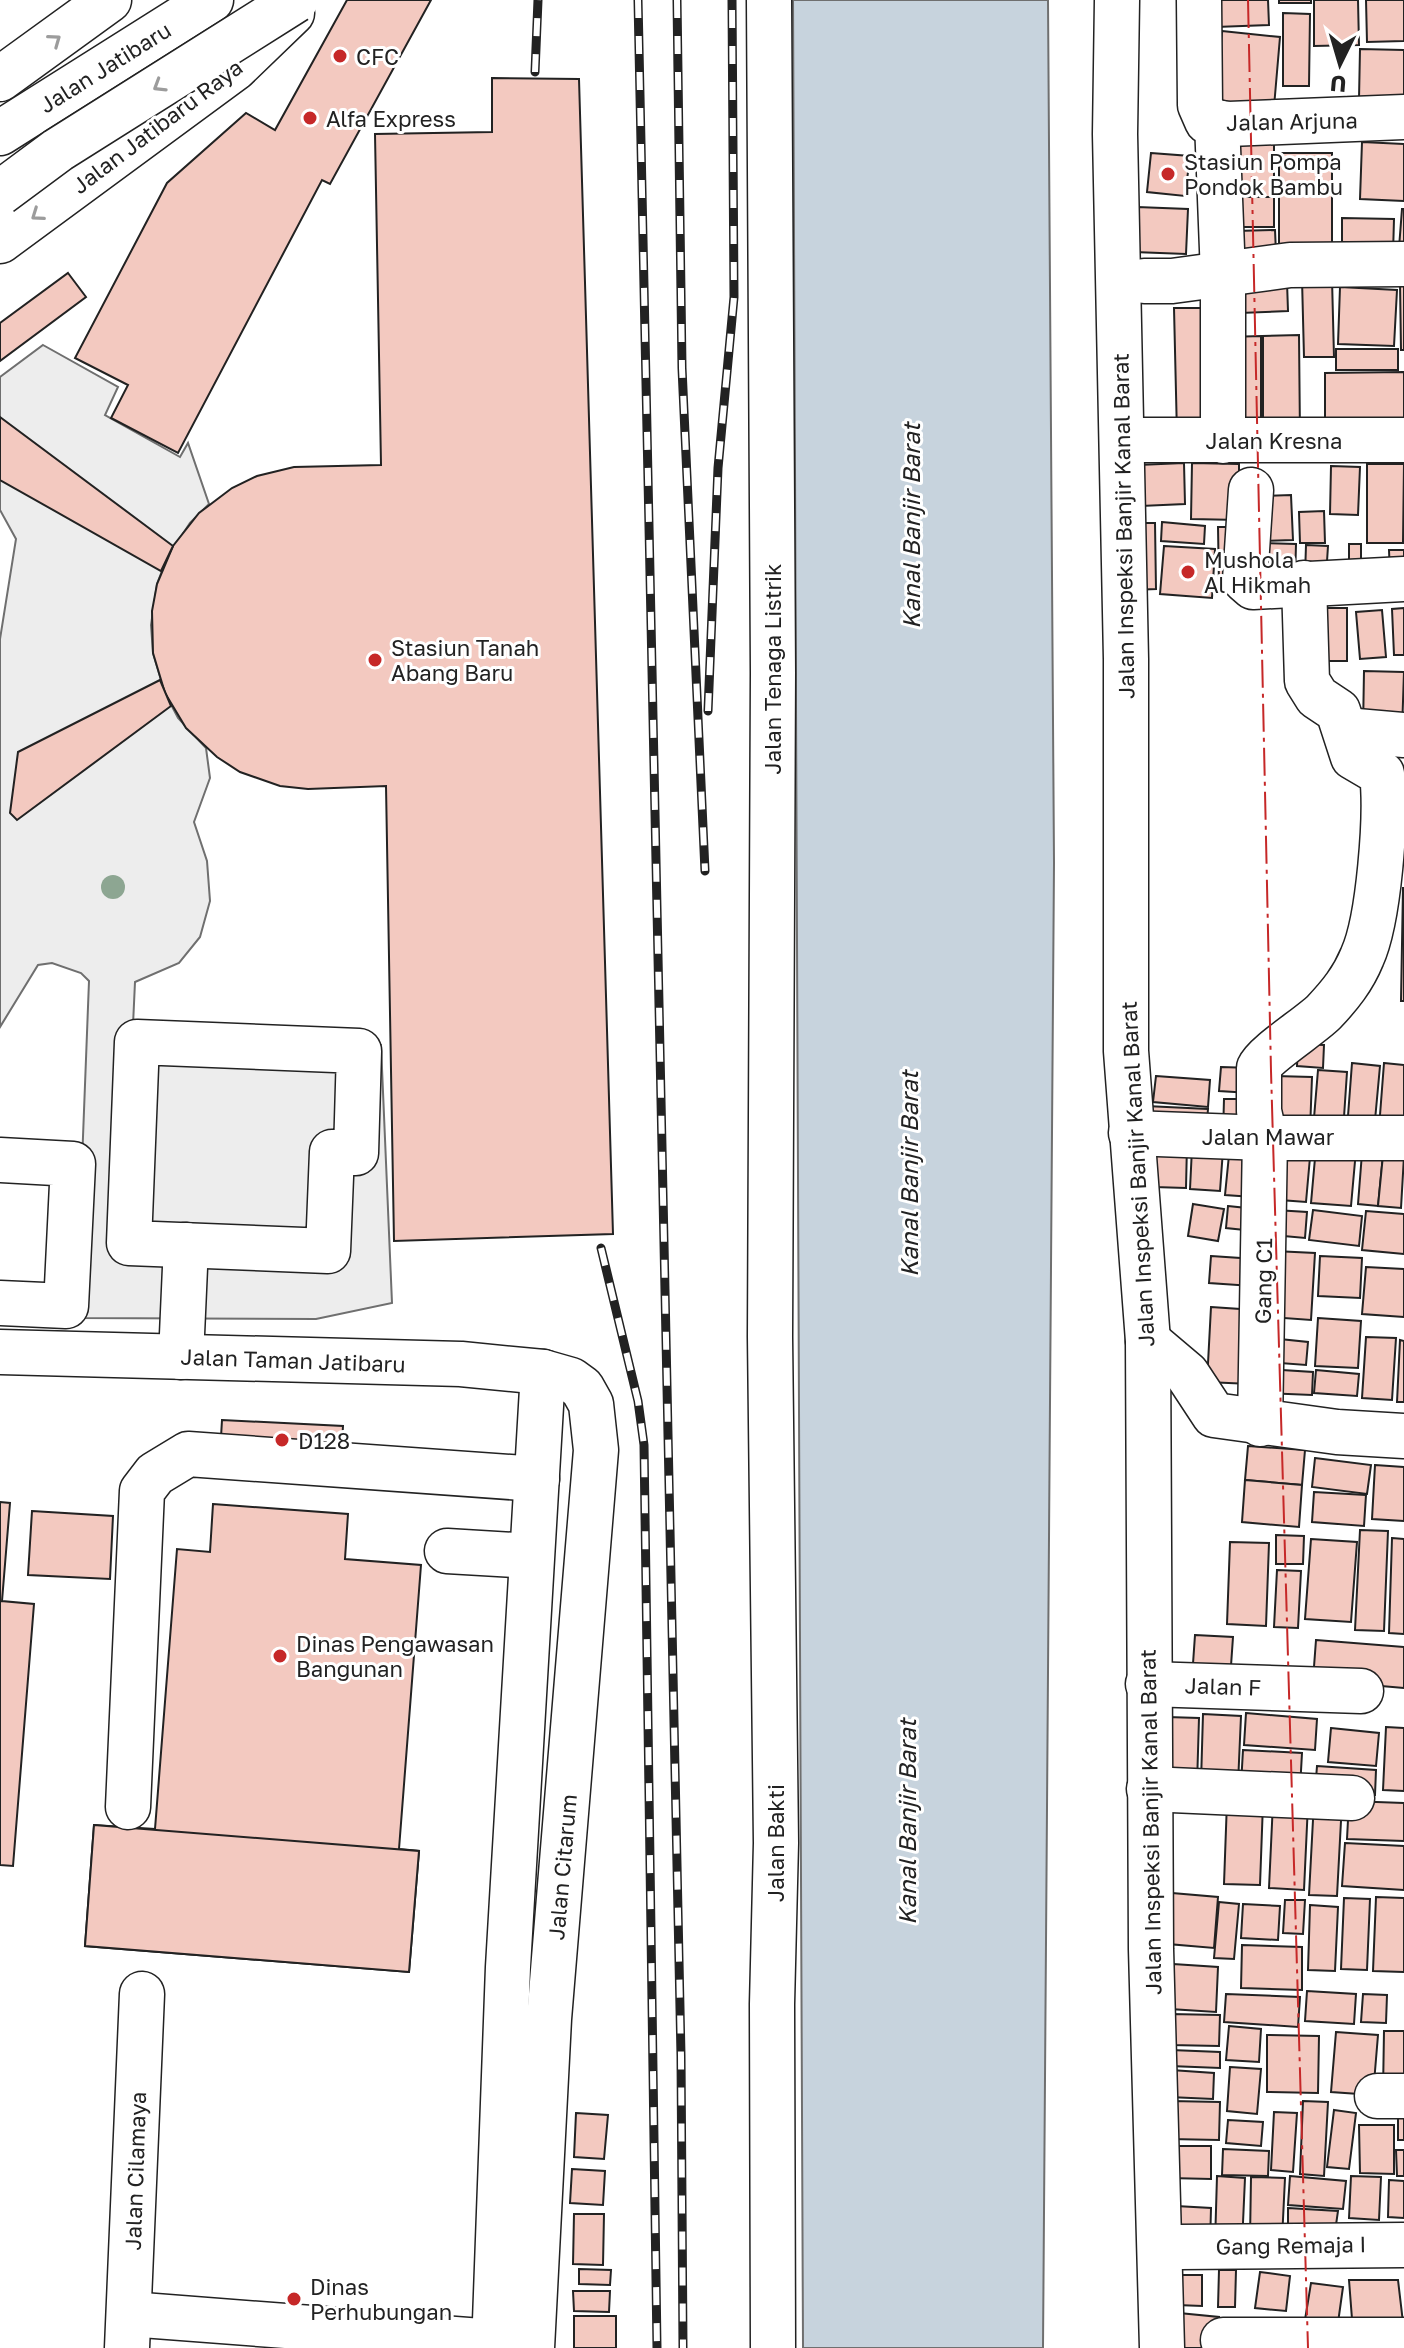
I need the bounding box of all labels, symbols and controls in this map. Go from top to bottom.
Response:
street label: Jalan Jatibaru [34,16,176,118]
north arrow [1300,24,1380,104]
one-way arrow [46,35,60,49]
place label: CFC [356,43,399,70]
marker: CFC [331,47,349,65]
street label: Jalan Jatibaru Raya [66,53,248,199]
text: U [1329,70,1347,99]
one-way arrow [153,77,168,92]
place label: Alfa Express [326,105,456,132]
street label: Jalan Arjuna [1226,106,1358,136]
marker: Alfa Express [301,109,319,127]
place label: Stasiun Pompa Pondok Bambu [1184,148,1343,200]
marker: Stasiun Pompa Pondok Bambu [1159,165,1177,183]
one-way arrow [32,205,46,220]
street label: Jalan Inspeksi Banjir Kanal Barat [1106,353,1140,699]
water label: Kanal Banjir Barat [896,421,926,629]
street label: Jalan Kresna [1205,427,1343,454]
place label: Mushola Al Hikmah [1204,546,1311,598]
marker: Mushola Al Hikmah [1179,563,1197,581]
street label: Jalan Tenaga Listrik [759,564,786,774]
place label: Stasiun Tanah Abang Baru [391,634,539,686]
marker: Stasiun Tanah Abang Baru [366,651,384,669]
street label: Jalan Inspeksi Banjir Kanal Barat [1114,1001,1160,1347]
water label: Kanal Banjir Barat [894,1069,924,1277]
street label: Jalan Mawar [1202,1123,1335,1150]
street label: Gang C1 [1249,1237,1277,1324]
street label: Jalan Taman Jatibaru [180,1343,406,1377]
place label: D128 [298,1427,350,1454]
marker: D128 [273,1431,291,1449]
place label: Dinas Pengawasan Bangunan [296,1630,494,1682]
marker: Dinas Pengawasan Bangunan [271,1647,289,1665]
street label: Jalan Inspeksi Banjir Kanal Barat [1133,1649,1167,1995]
street label: Jalan F [1184,1671,1262,1701]
water label: Kanal Banjir Barat [892,1717,922,1925]
street label: Jalan Bakti [762,1784,789,1902]
street label: Jalan Citarum [542,1793,582,1941]
street label: Jalan Cilamaya [119,2091,151,2251]
street label: Gang Remaja I [1215,2230,1367,2260]
place label: Dinas Perhubungan [310,2273,452,2325]
marker: Dinas Perhubungan [285,2290,303,2308]

